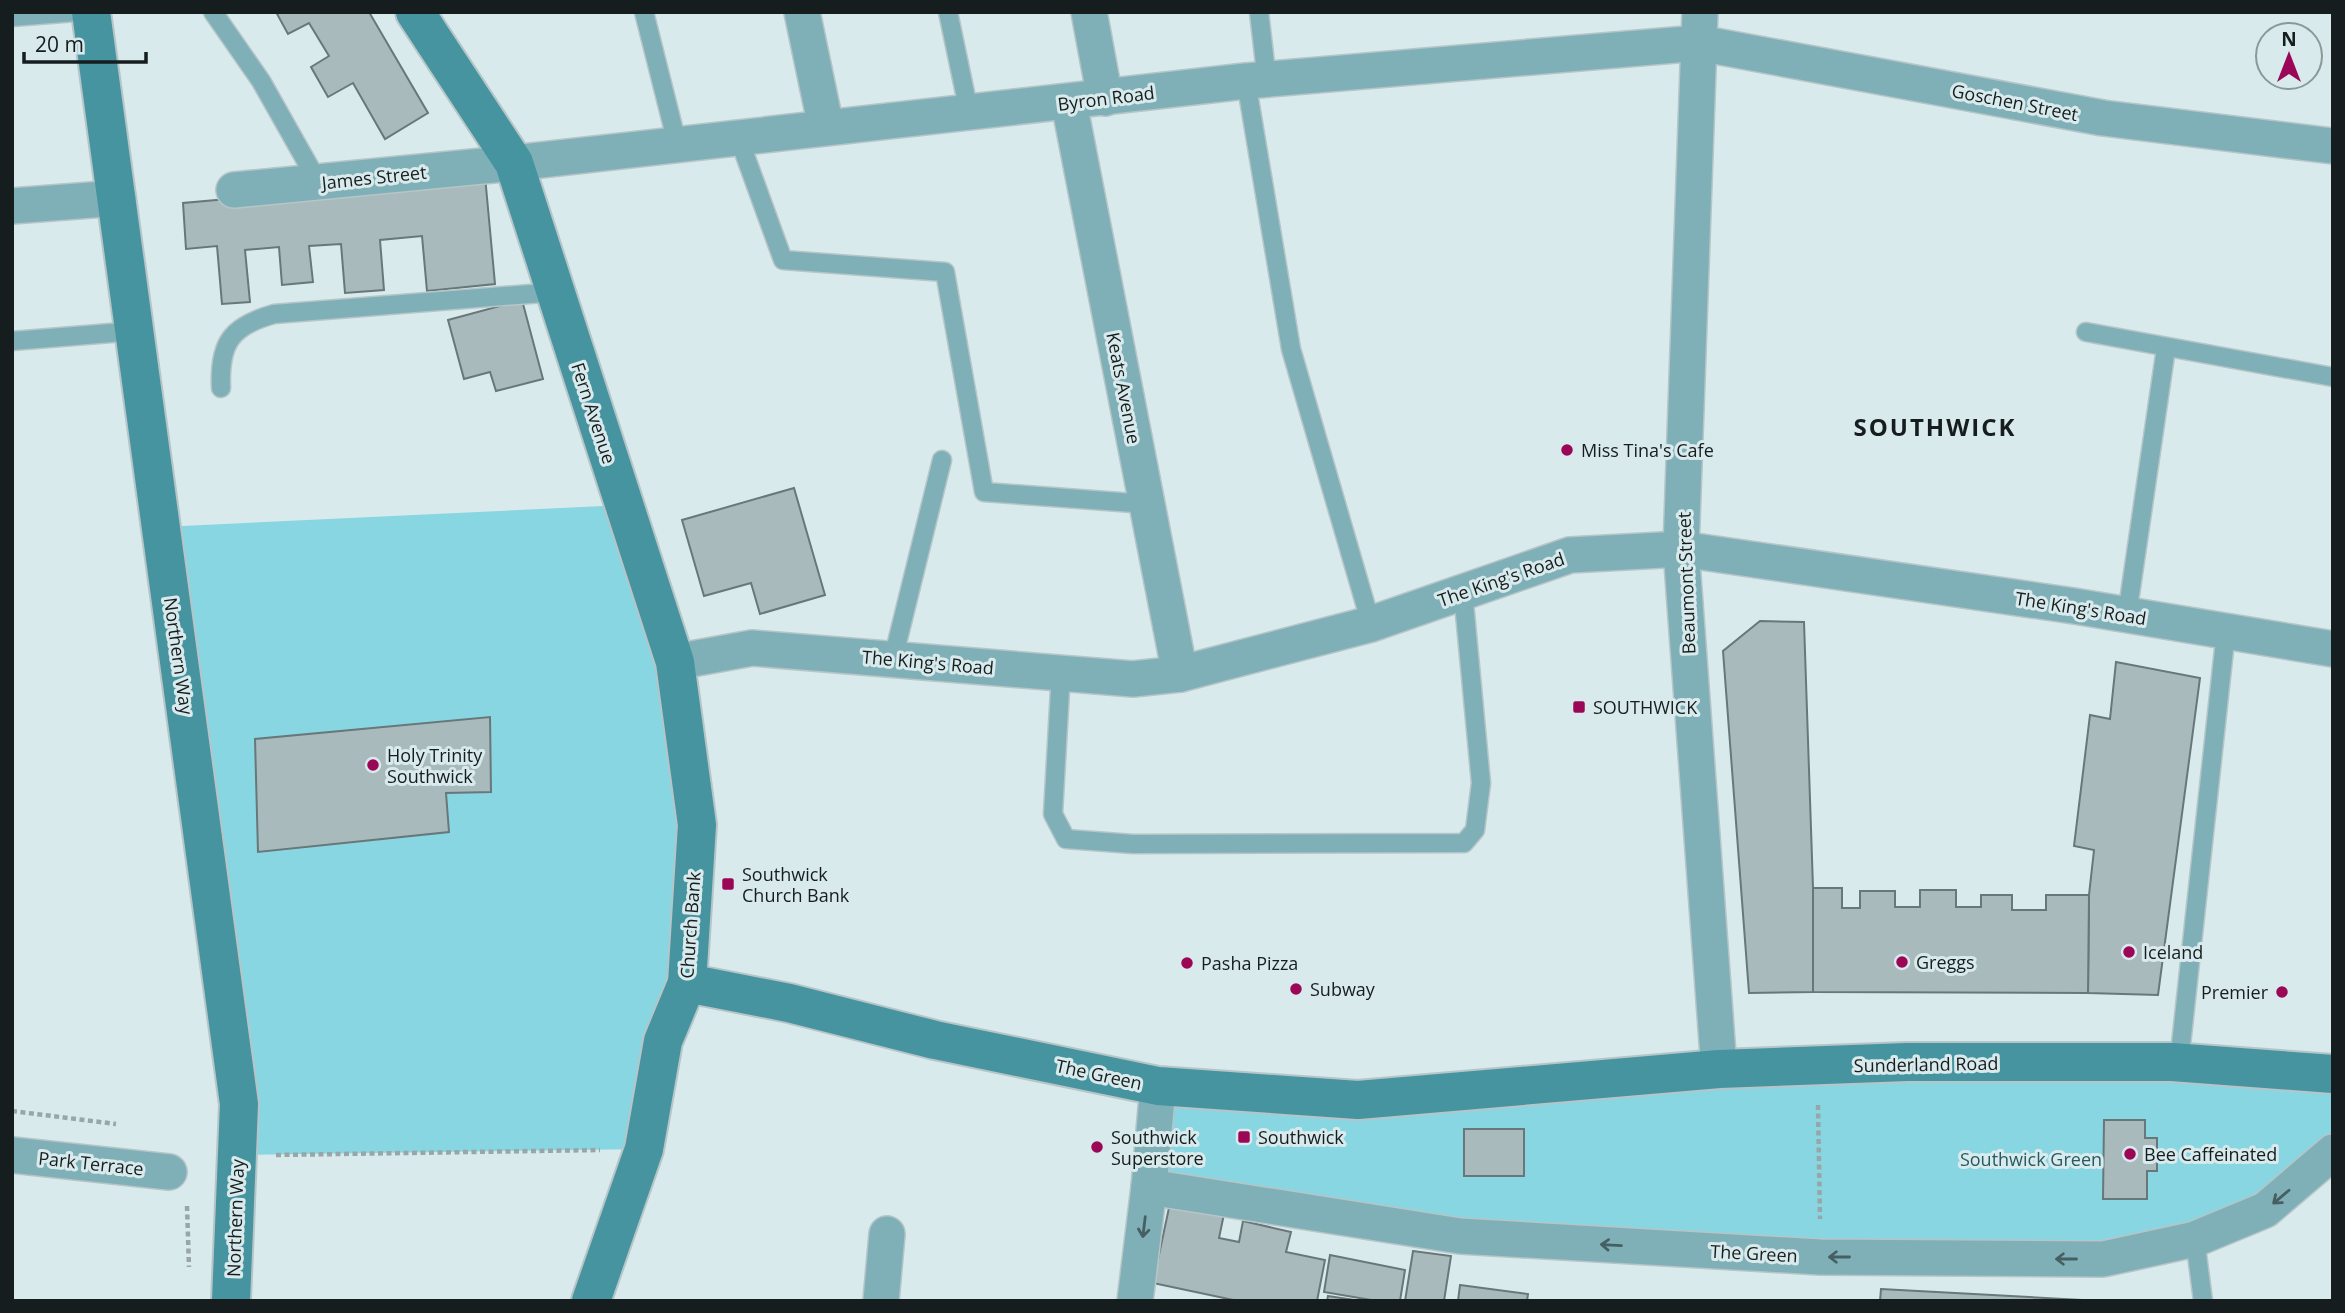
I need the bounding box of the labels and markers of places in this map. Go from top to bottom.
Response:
place label: Miss Tina's Cafe [1581,438,1714,462]
marker: Miss Tina's Cafe [1559,442,1575,458]
place label: SOUTHWICK [1593,695,1698,719]
marker: SOUTHWICK [1571,699,1587,715]
place label: Holy Trinity Southwick [387,743,483,788]
marker: Holy Trinity Southwick [365,757,381,773]
place label: Southwick Church Bank [742,862,850,907]
marker: Southwick Church Bank [720,876,736,892]
place label: Iceland [2143,940,2203,964]
marker: Iceland [2121,944,2137,960]
place label: Greggs [1916,950,1975,974]
place label: Pasha Pizza [1201,951,1298,975]
marker: Greggs [1894,954,1910,970]
marker: Pasha Pizza [1179,955,1195,971]
place label: Subway [1310,977,1376,1001]
place label: Premier [2201,980,2269,1004]
marker: Subway [1288,981,1304,997]
marker: Premier [2274,984,2290,1000]
place label: Southwick Superstore [1111,1125,1204,1170]
place label: Southwick [1258,1125,1344,1149]
marker: Southwick [1236,1129,1252,1145]
marker: Southwick Superstore [1089,1139,1105,1155]
place label: Bee Caffeinated [2144,1142,2277,1166]
marker: Bee Caffeinated [2122,1146,2138,1162]

